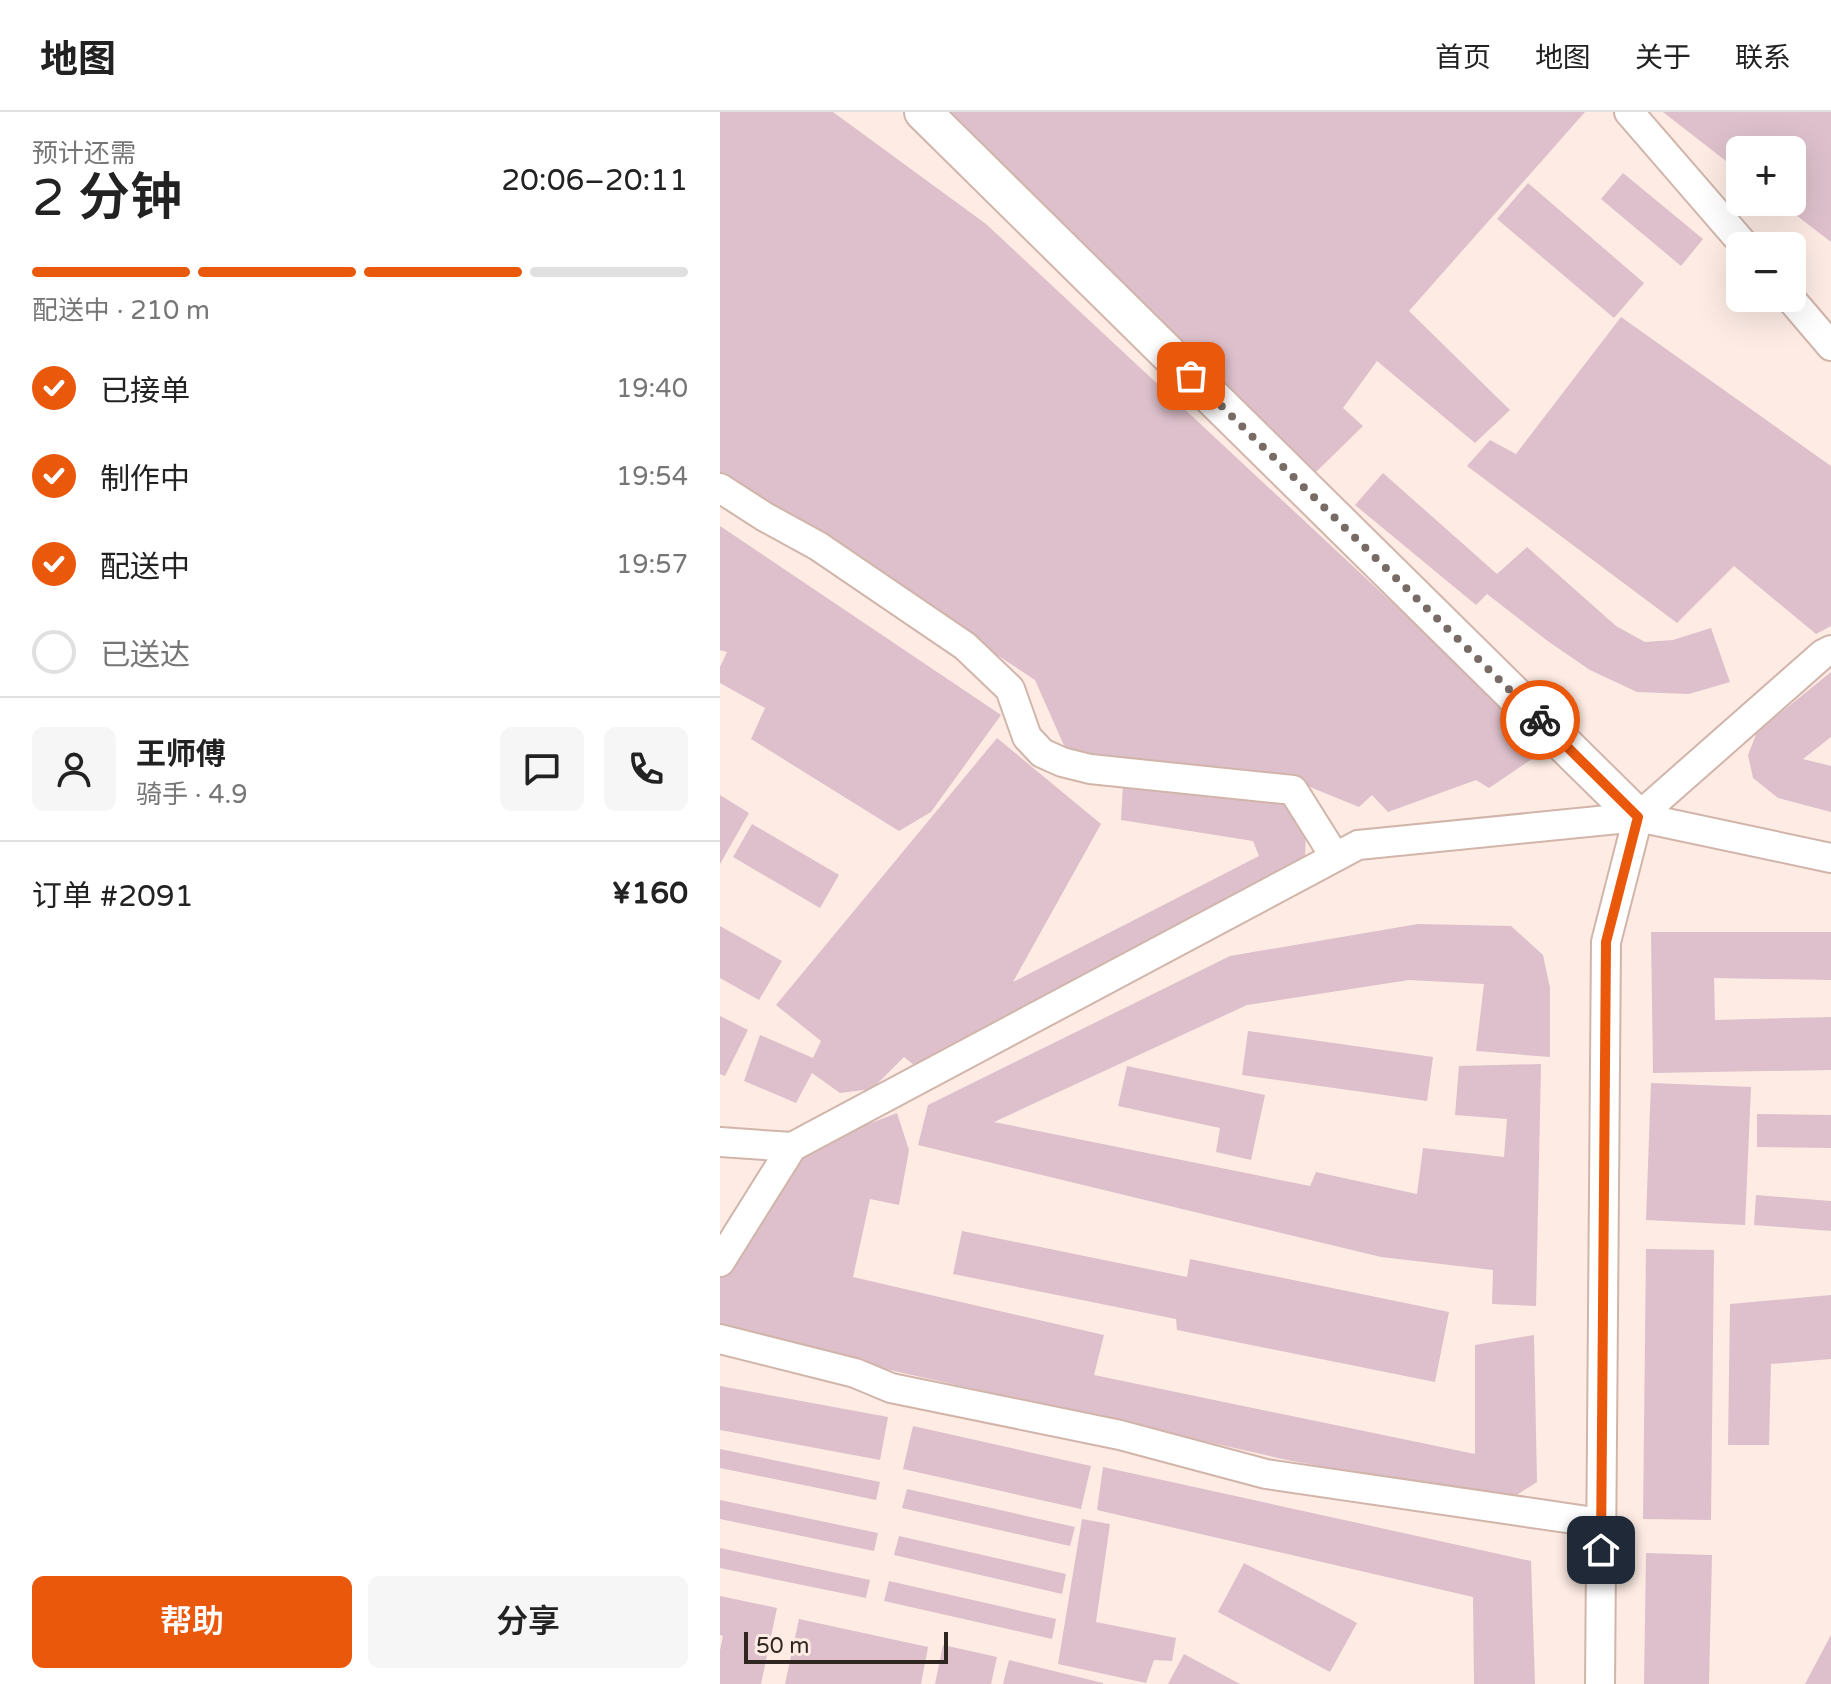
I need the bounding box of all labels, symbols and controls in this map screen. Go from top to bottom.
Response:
text: 地图 [40,37,116,83]
text: 首页 [1435,41,1491,75]
text: 地图 [1535,41,1591,75]
text: 关于 [1635,41,1691,75]
text: 联系 [1735,41,1791,75]
map controls [1726,136,1806,312]
button: + [1726,136,1806,216]
text: 预计还需 [32,138,136,169]
text: 20:06–20:11 [501,162,688,199]
text: 2 分钟 [32,167,182,230]
button: − [1726,232,1806,312]
text: 配送中 · 210 m [32,295,210,326]
pin [1157,342,1225,410]
icon: bag [1169,354,1213,398]
icon: check [32,366,76,410]
text: 已接单 [100,373,190,410]
text: 19:40 [616,373,688,404]
icon: check [32,454,76,498]
text: 制作中 [100,461,190,498]
text: 19:54 [616,461,688,492]
icon: check [32,542,76,586]
text: 配送中 [100,549,190,586]
text: 19:57 [616,549,688,580]
text: 已送达 [100,637,190,674]
courier [1500,680,1580,760]
icon: bike [1518,698,1562,742]
button: person [32,727,116,811]
button: chat [500,727,584,811]
button: phone [604,727,688,811]
text: 王师傅 [136,736,226,773]
text: 骑手 · 4.9 [136,779,248,810]
text: ¥160 [612,875,688,912]
text: 订单 #2091 [32,878,194,915]
pin [1567,1516,1635,1584]
icon: home [1579,1528,1623,1572]
button: 帮助 [32,1576,352,1668]
button: 分享 [368,1576,688,1668]
scale bar [744,1628,948,1664]
text: 50 m [756,1633,810,1659]

